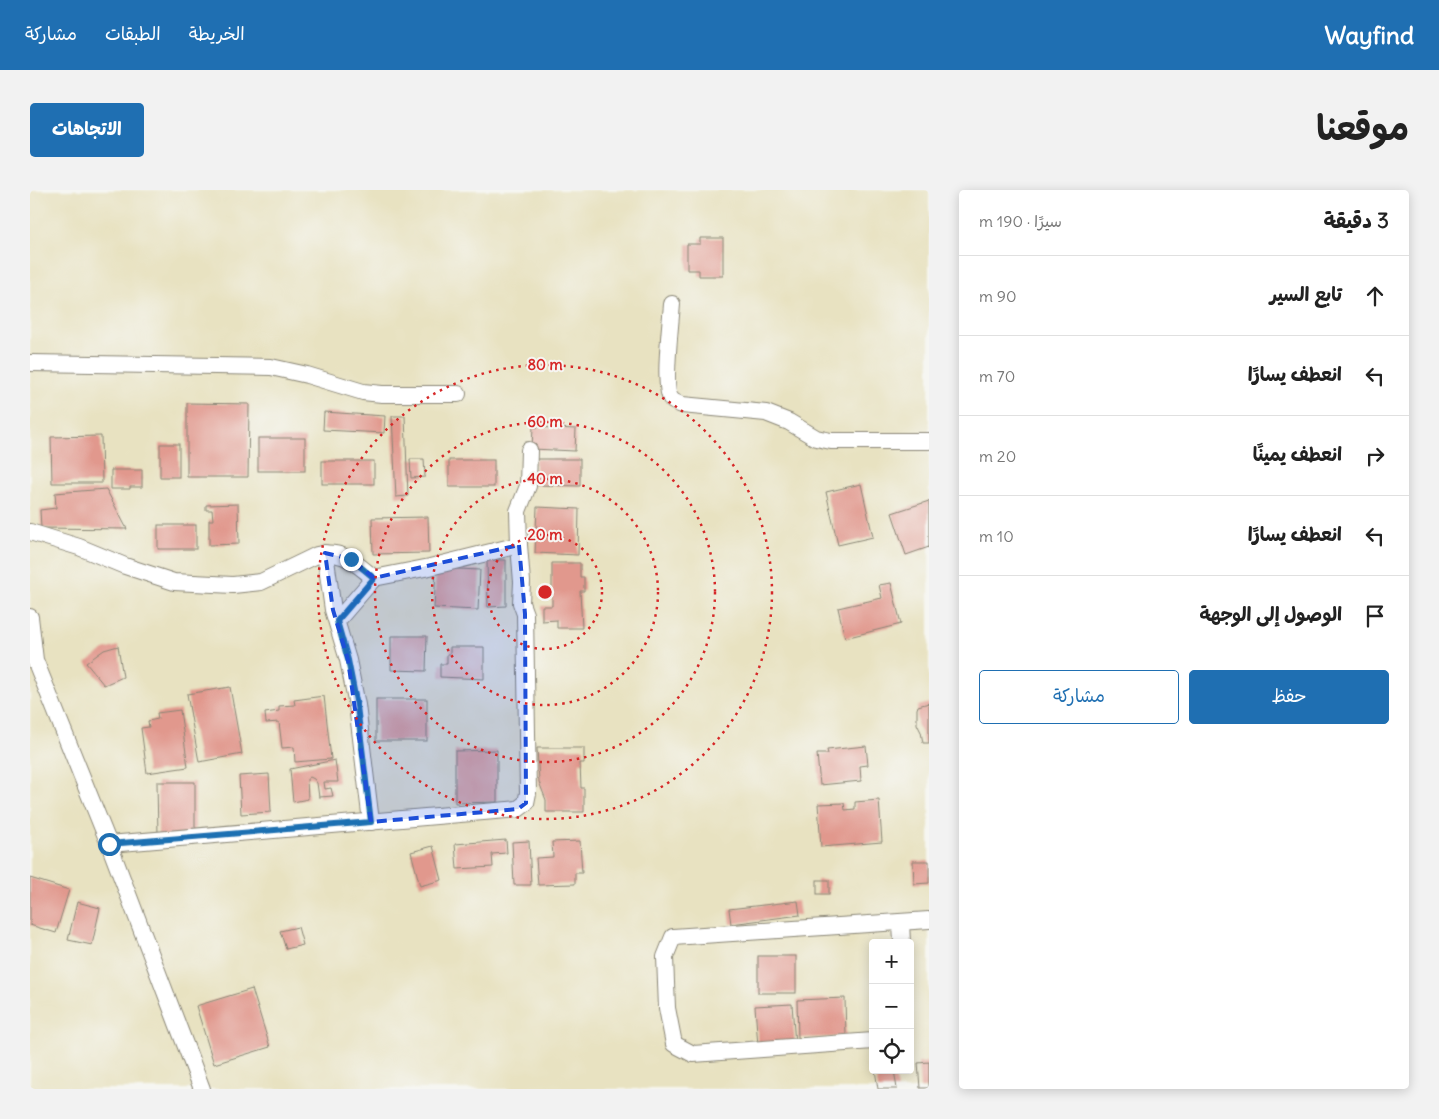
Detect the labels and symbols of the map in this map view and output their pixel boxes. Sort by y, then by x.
text: 80 m [527,355,563,374]
text: 60 m [527,412,563,431]
text: 40 m [527,469,563,488]
text: 20 m [528,525,562,544]
route end [340,548,363,571]
centre of rings [536,583,554,601]
route start [98,833,121,856]

